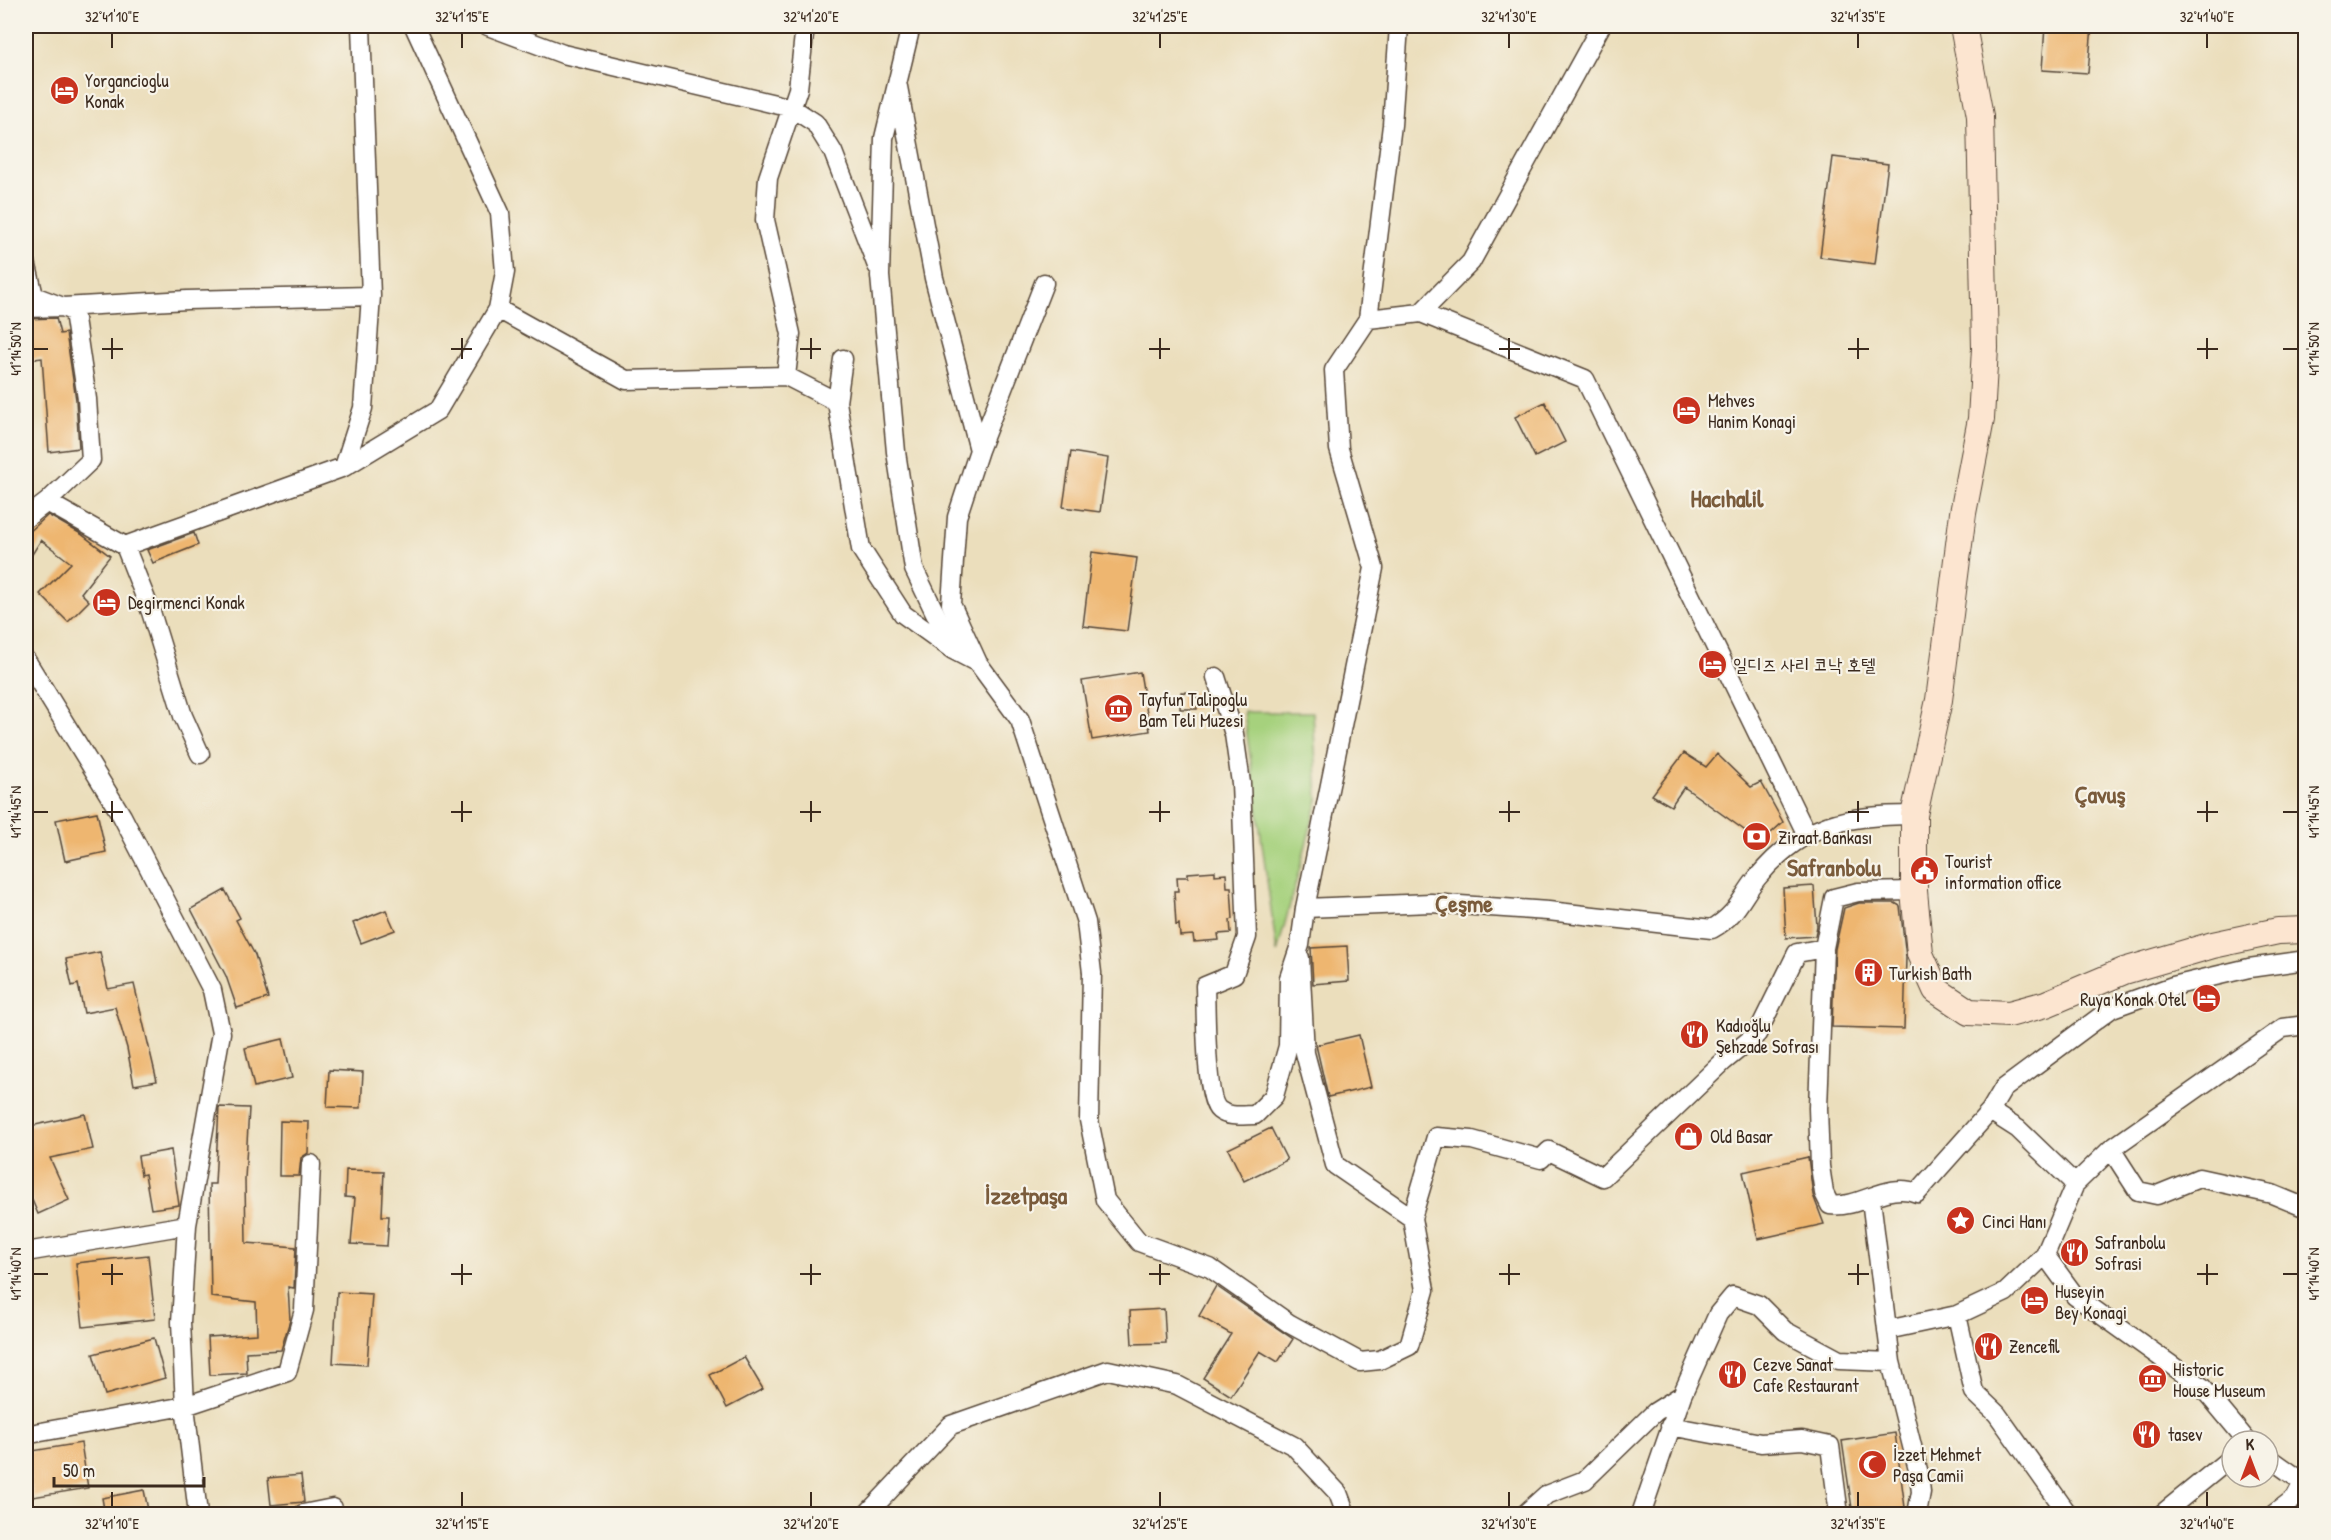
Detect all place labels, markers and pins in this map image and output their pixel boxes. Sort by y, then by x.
place label: Yorgancioglu Konak [85,68,169,114]
hotel icon: Yorgancioglu Konak [48,74,80,106]
place label: Mehves Hanim Konagi [1708,388,1796,434]
hotel icon: Mehves Hanim Konagi [1671,394,1703,426]
hotel icon: Degirmenci Konak [91,586,123,618]
place label: Degirmenci Konak [128,590,245,615]
hotel icon: 일디즈 사리 코낙 호텔 [1696,648,1728,680]
place label: 일디즈 사리 코낙 호텔 [1733,652,1876,677]
place label: Tayfun Talipoglu Bam Teli Muzesi [1139,687,1247,733]
museum icon: Tayfun Talipoglu Bam Teli Muzesi [1102,693,1134,725]
bank icon: Ziraat Bankası [1741,821,1773,853]
place label: Ziraat Bankası [1778,825,1872,850]
place label: Tourist information office [1945,849,2062,895]
public building icon: Tourist information office [1908,855,1940,887]
building icon: Turkish Bath [1852,957,1884,989]
place label: Turkish Bath [1889,961,1972,986]
hotel icon: Ruya Konak Otel [2191,983,2223,1015]
place label: Ruya Konak Otel [2080,987,2186,1012]
place label: Kadıoğlu Şehzade Sofrası [1716,1013,1819,1059]
restaurant icon: Kadıoğlu Şehzade Sofrası [1679,1019,1711,1051]
shop icon: Old Basar [1673,1120,1705,1152]
place label: Old Basar [1710,1124,1773,1149]
place icon: Cinci Hanı [1945,1205,1977,1237]
place label: Cinci Hanı [1982,1209,2047,1234]
place label: Safranbolu Sofrasi [2095,1230,2166,1276]
restaurant icon: Safranbolu Sofrasi [2058,1236,2090,1268]
place label: Huseyin Bey Konagi [2055,1279,2127,1325]
hotel icon: Huseyin Bey Konagi [2018,1285,2050,1317]
restaurant icon: Zencefil [1972,1330,2004,1362]
place label: Zencefil [2009,1334,2060,1359]
place label: Cezve Sanat Cafe Restaurant [1753,1352,1860,1398]
place label: Historic House Museum [2173,1357,2266,1403]
restaurant icon: Cezve Sanat Cafe Restaurant [1716,1358,1748,1390]
museum icon: Historic House Museum [2136,1363,2168,1395]
restaurant icon: tasev [2131,1418,2163,1450]
place label: tasev [2168,1422,2203,1447]
place label: İzzet Mehmet Paşa Camii [1893,1442,1982,1488]
mosque icon: İzzet Mehmet Paşa Camii [1856,1448,1888,1480]

